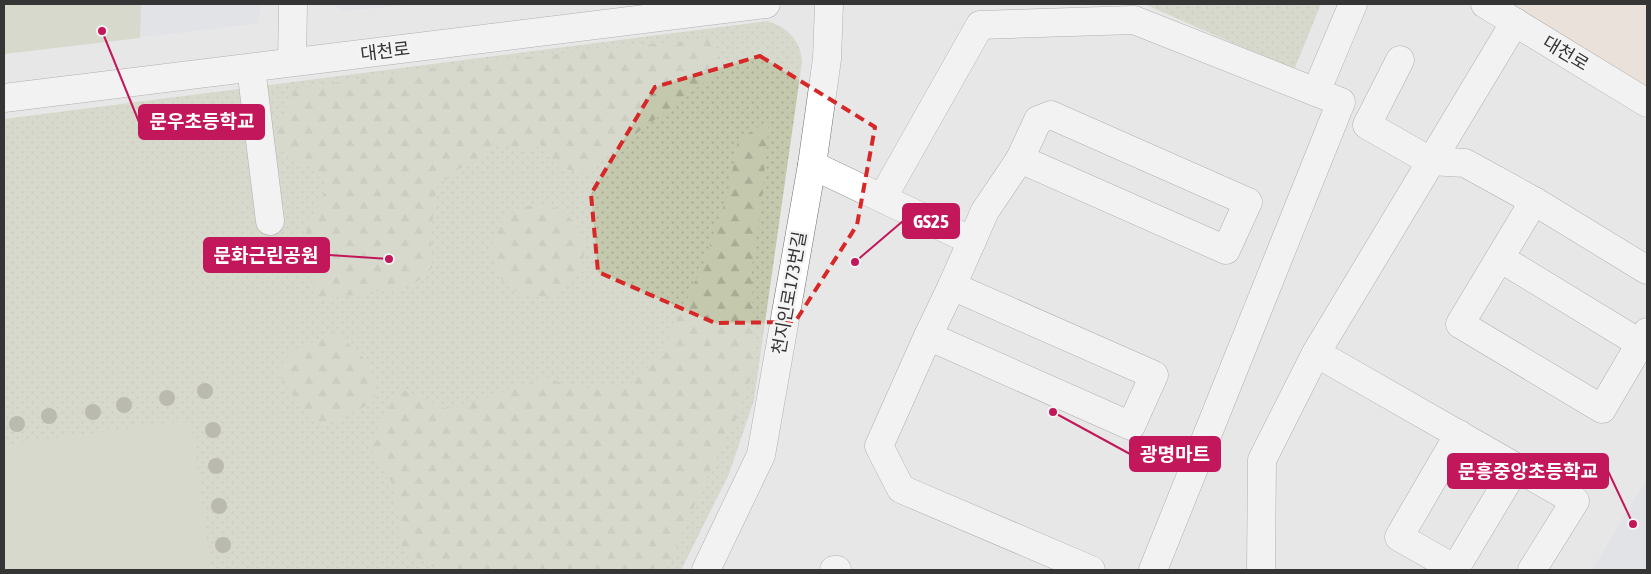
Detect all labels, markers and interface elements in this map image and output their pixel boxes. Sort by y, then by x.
street label: 대천로 [1539,31,1593,75]
street label: 대천로 [359,38,411,64]
callout: 문우초등학교 [139,105,264,139]
text: 문우초등학교 [150,110,254,132]
callout: GS25 [903,204,959,238]
text: GS25 [913,210,949,232]
street label: 천지인로173번길 [768,230,810,356]
callout: 문화근린공원 [204,238,329,272]
text: 문화근린공원 [214,244,318,266]
callout: 광명마트 [1130,437,1220,471]
text: 광명마트 [1140,443,1210,465]
callout: 문흥중앙초등학교 [1448,454,1608,488]
text: 문흥중앙초등학교 [1458,460,1598,482]

